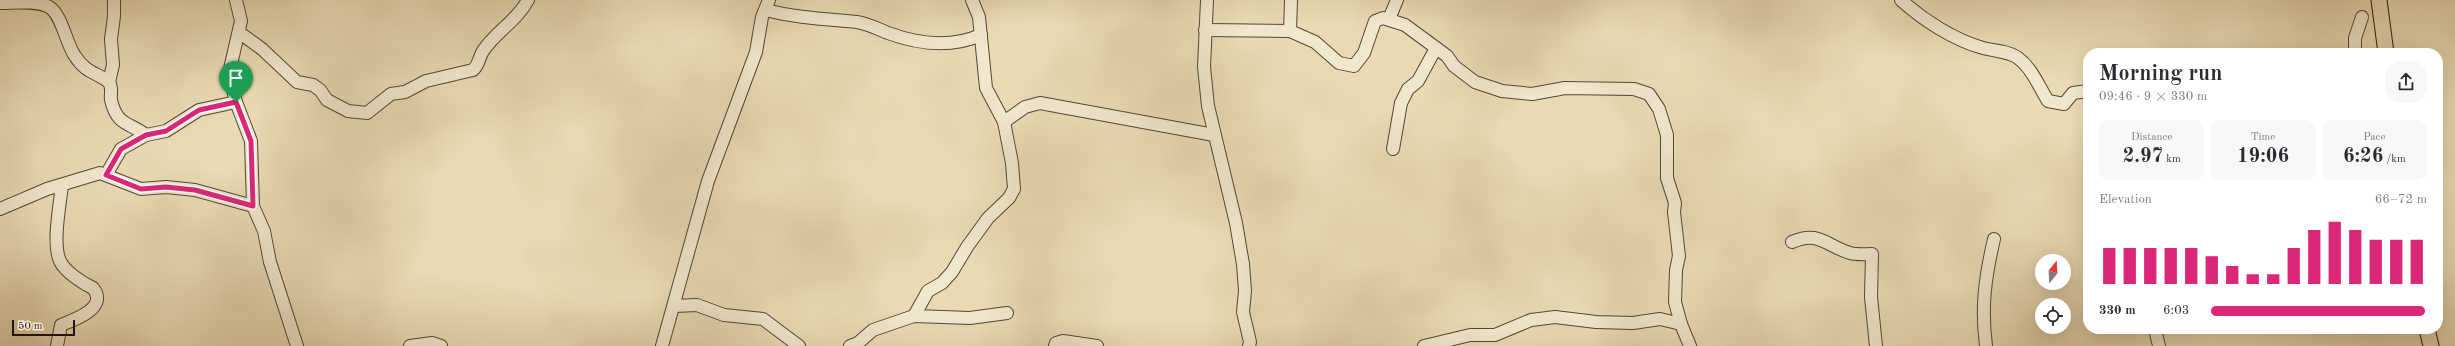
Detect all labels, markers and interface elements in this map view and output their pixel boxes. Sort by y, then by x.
pin [219,61,253,102]
button: share [2385,61,2427,103]
text: Morning run [2099,63,2222,85]
icon: arrive [225,67,247,89]
text: 09:46 · 9 × 330 m [2099,90,2207,103]
text: Distance [2131,132,2172,143]
text: Time [2251,132,2275,143]
text: Pace [2363,132,2385,143]
text: 2.97 [2123,147,2163,167]
text: 19:06 [2237,147,2289,167]
text: 6:26 [2343,147,2383,167]
text: km [2163,154,2181,165]
text: /km [2383,154,2406,165]
text: Elevation [2099,193,2152,206]
text: 66–72 m [2375,193,2427,206]
north arrow [2035,254,2071,290]
map controls [2035,254,2071,334]
button: locate [2035,298,2071,334]
text: 330 m [2099,304,2136,317]
text: 6:03 [2163,304,2189,317]
scale bar [12,318,75,337]
text: 50 m [18,321,43,332]

